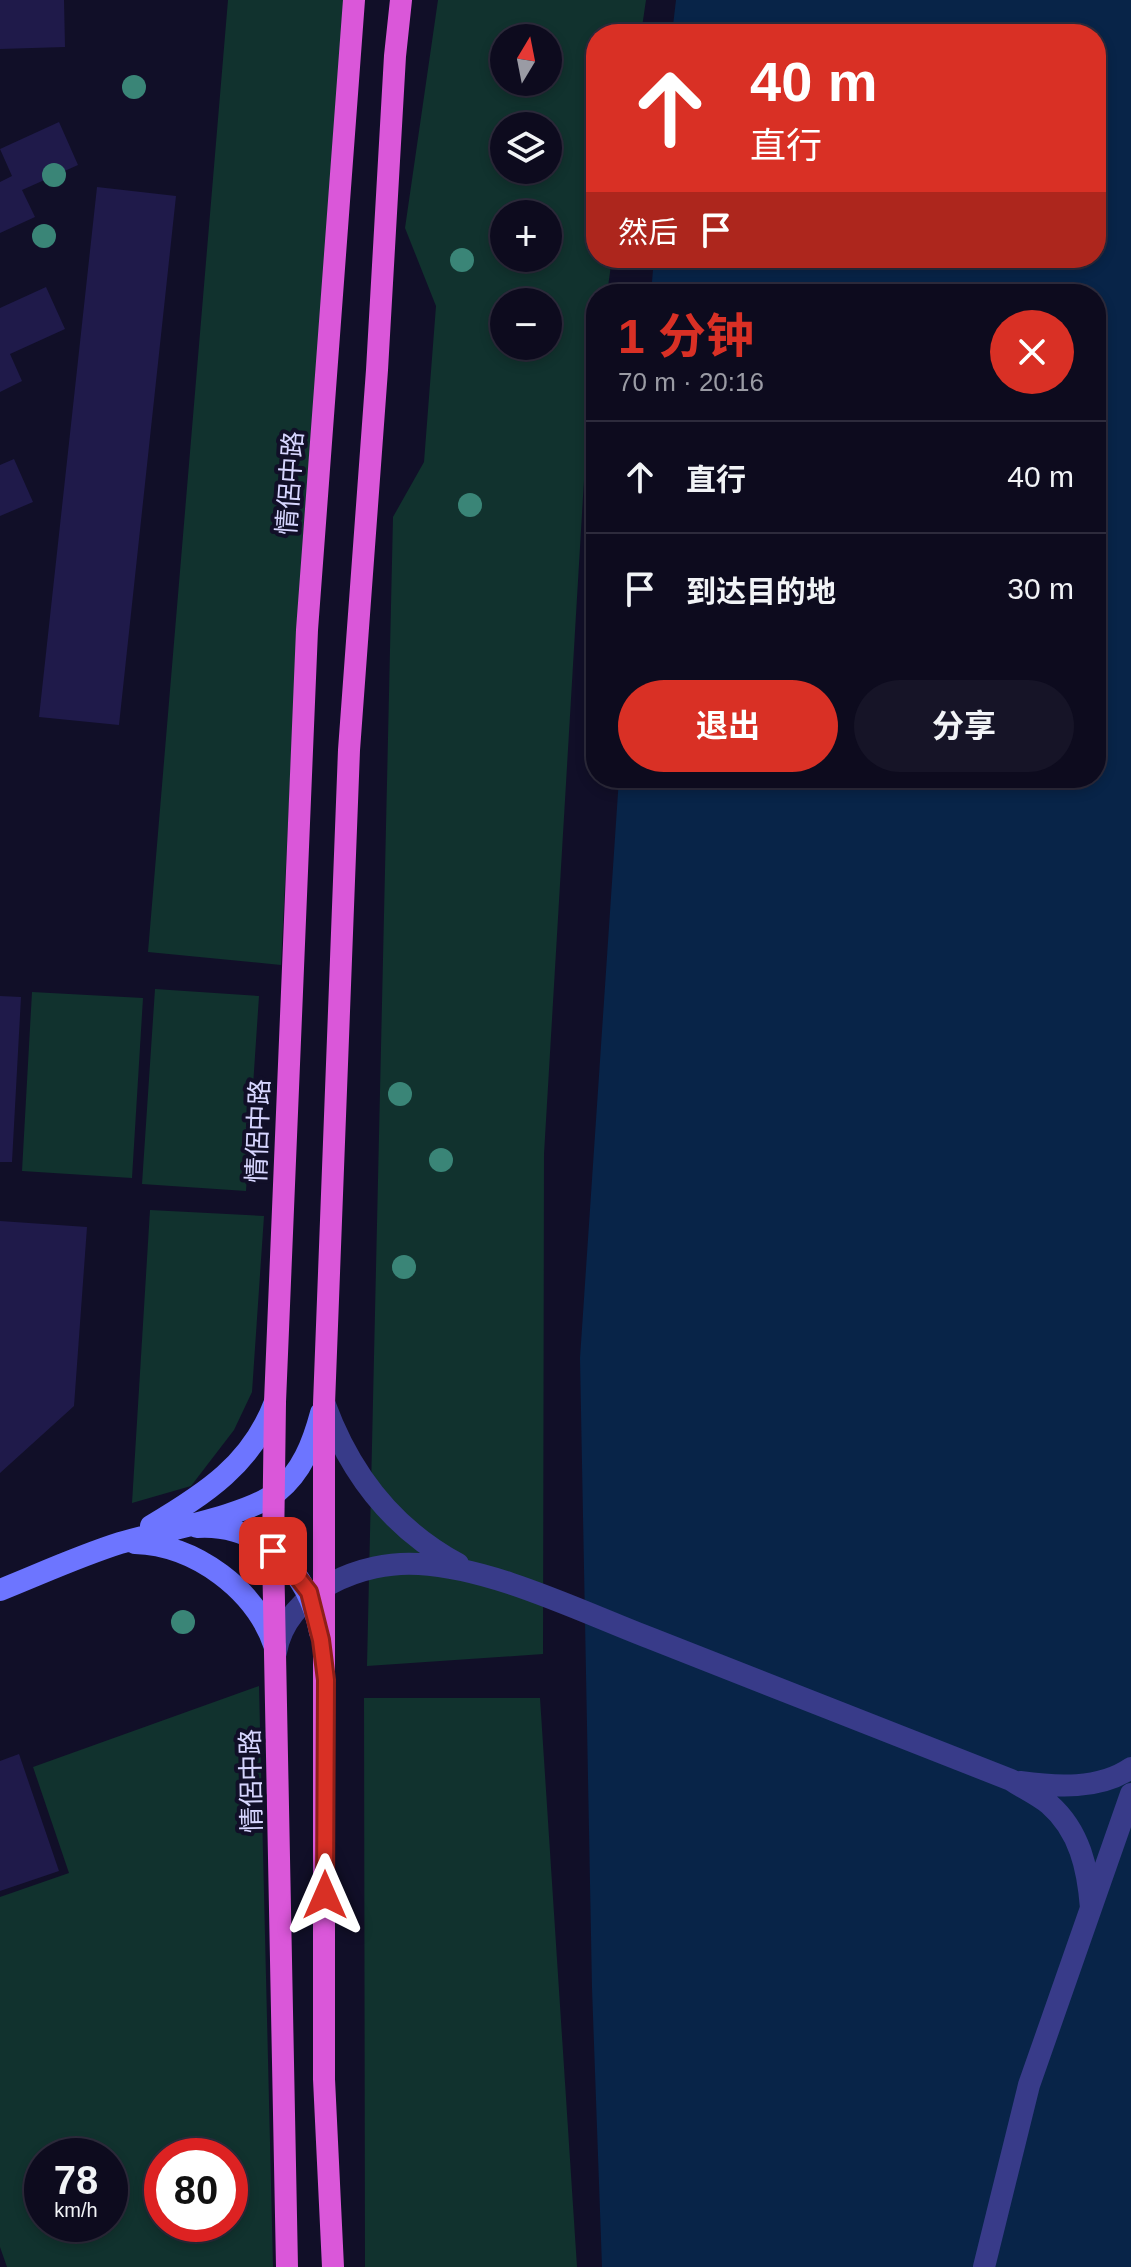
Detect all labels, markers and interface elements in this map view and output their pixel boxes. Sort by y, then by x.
north arrow [490,24,562,96]
map controls [490,24,562,360]
text: 40 m [750,50,878,113]
icon: ahead [618,56,722,160]
button: layers [490,112,562,184]
text: 直行 [750,125,822,166]
button: + [490,200,562,272]
icon: arrive [694,208,738,252]
text: 然后 [618,216,678,249]
button: − [490,288,562,360]
text: 1 分钟 [618,310,754,363]
button: close [990,310,1074,394]
text: 70 m · 20:16 [618,367,764,397]
street label: 情侶中路 [271,430,309,536]
icon: ahead [618,455,662,499]
text: 40 m [1007,460,1074,493]
text: 直行 [686,463,746,496]
icon: arrive [618,567,662,611]
text: 30 m [1007,572,1074,605]
text: 到达目的地 [686,575,836,608]
button: 退出 [618,680,838,772]
button: 分享 [854,680,1074,772]
street label: 情侶中路 [241,1079,275,1183]
pin [239,1517,307,1585]
icon: arrive [251,1529,295,1573]
street label: 情侶中路 [235,1729,267,1833]
position arrow [283,1853,367,1937]
speed limit sign: 80 [144,2138,248,2242]
text: 78 [54,2158,98,2202]
text: km/h [54,2199,98,2221]

